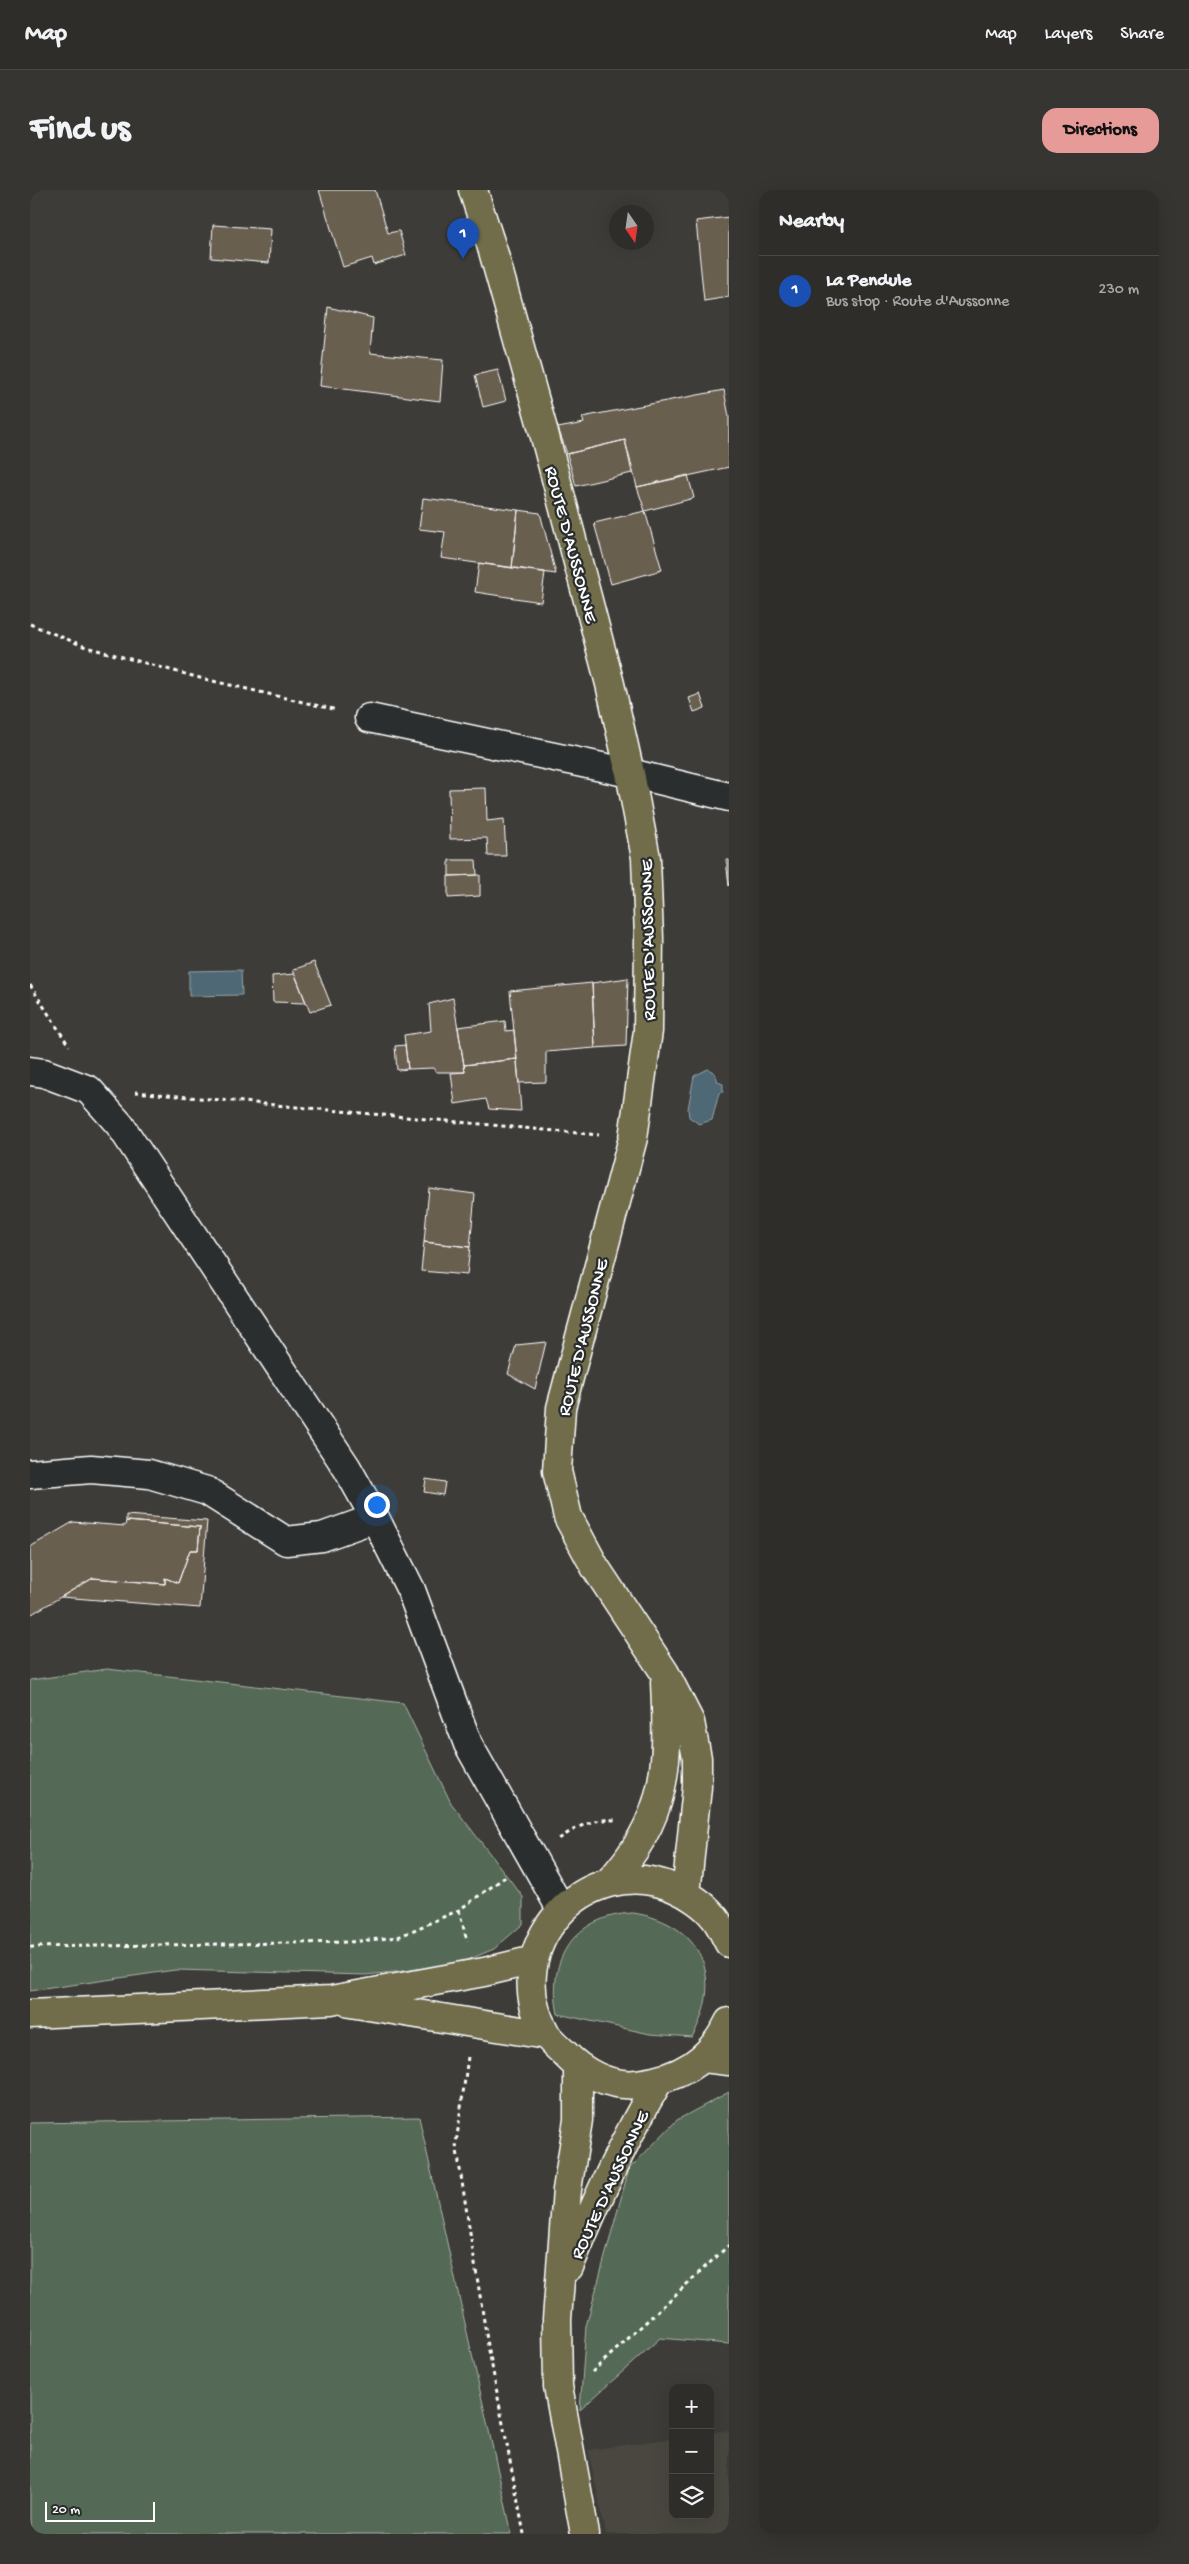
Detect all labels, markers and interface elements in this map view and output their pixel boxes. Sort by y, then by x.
text: Map [25,20,67,49]
text: Map [985,24,1017,45]
text: Layers [1045,24,1092,45]
text: Share [1120,24,1164,45]
button: Directions [1042,108,1159,153]
text: Find us [30,110,130,151]
north arrow [609,205,654,250]
text: Nearby [779,210,844,235]
pin: 1 [447,218,479,259]
text: La Pendule [826,270,911,293]
text: 1 [792,281,798,300]
text: 230 m [1099,281,1139,300]
text: Bus stop · Route d'Aussonne [826,293,1009,312]
street label: ROUTE D'AUSSONNE [538,464,602,627]
street label: ROUTE D'AUSSONNE [637,858,662,1021]
street label: ROUTE D'AUSSONNE [554,1256,615,1419]
your location [364,1492,390,1518]
street label: ROUTE D'AUSSONNE [567,2107,656,2263]
map controls [669,2384,714,2519]
button: + [669,2384,714,2429]
button: − [669,2429,714,2474]
button: layers [669,2474,714,2519]
scale bar [45,2499,155,2522]
text: 20 m [52,2502,80,2519]

